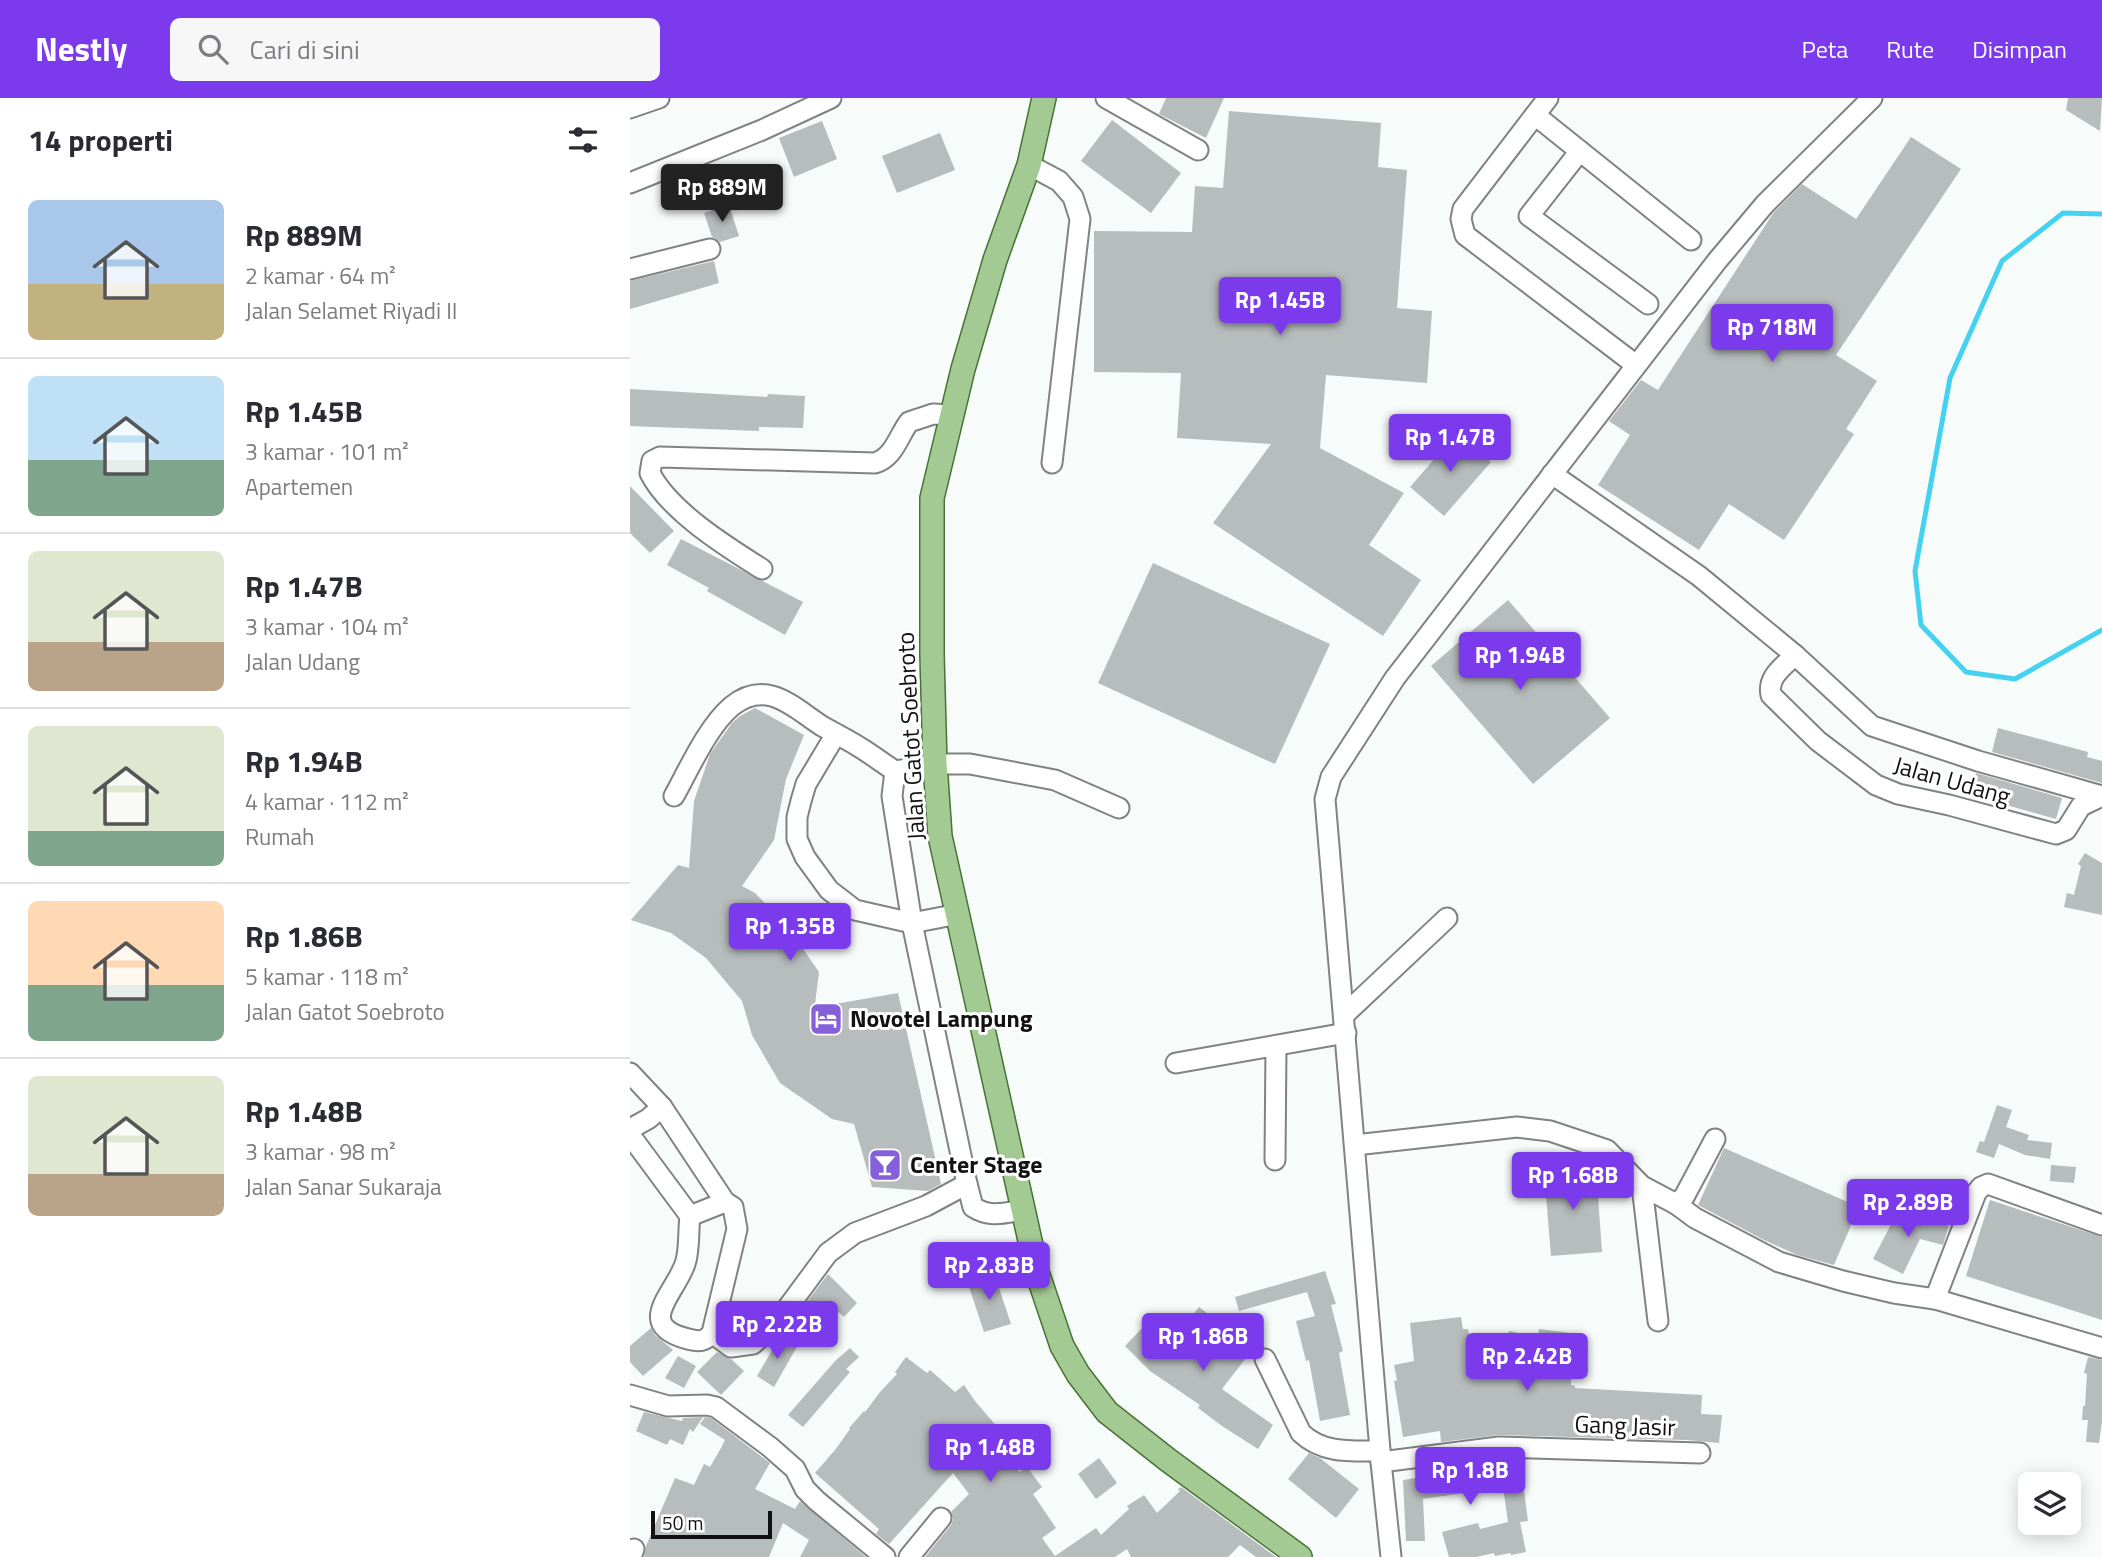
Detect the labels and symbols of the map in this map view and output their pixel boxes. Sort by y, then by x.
pin: Rp 889M [657,164,787,224]
pin: Rp 1.45B [1208,278,1352,337]
pin: Rp 718M [1707,304,1837,364]
pin: Rp 1.47B [1378,414,1522,474]
street label: Jalan Gatot Soebroto [887,631,933,841]
pin: Rp 1.94B [1448,632,1592,692]
street label: Jalan Udang [1890,746,2015,814]
pin: Rp 1.35B [718,904,862,963]
hotel icon: Novotel Lampung [807,1000,845,1038]
place label: Novotel Lampung [850,1000,1033,1036]
bar icon: Center Stage [866,1146,904,1184]
place label: Center Stage [910,1146,1043,1182]
pin: Rp 1.68B [1501,1152,1645,1212]
pin: Rp 2.89B [1836,1180,1980,1239]
pin: Rp 2.83B [917,1242,1061,1302]
pin: Rp 2.22B [705,1302,849,1361]
pin: Rp 1.86B [1131,1314,1275,1373]
pin: Rp 2.42B [1455,1334,1599,1393]
street label: Gang Jasir [1574,1405,1676,1445]
pin: Rp 1.48B [918,1424,1062,1484]
pin: Rp 1.8B [1405,1448,1535,1507]
scale bar [651,1508,772,1540]

